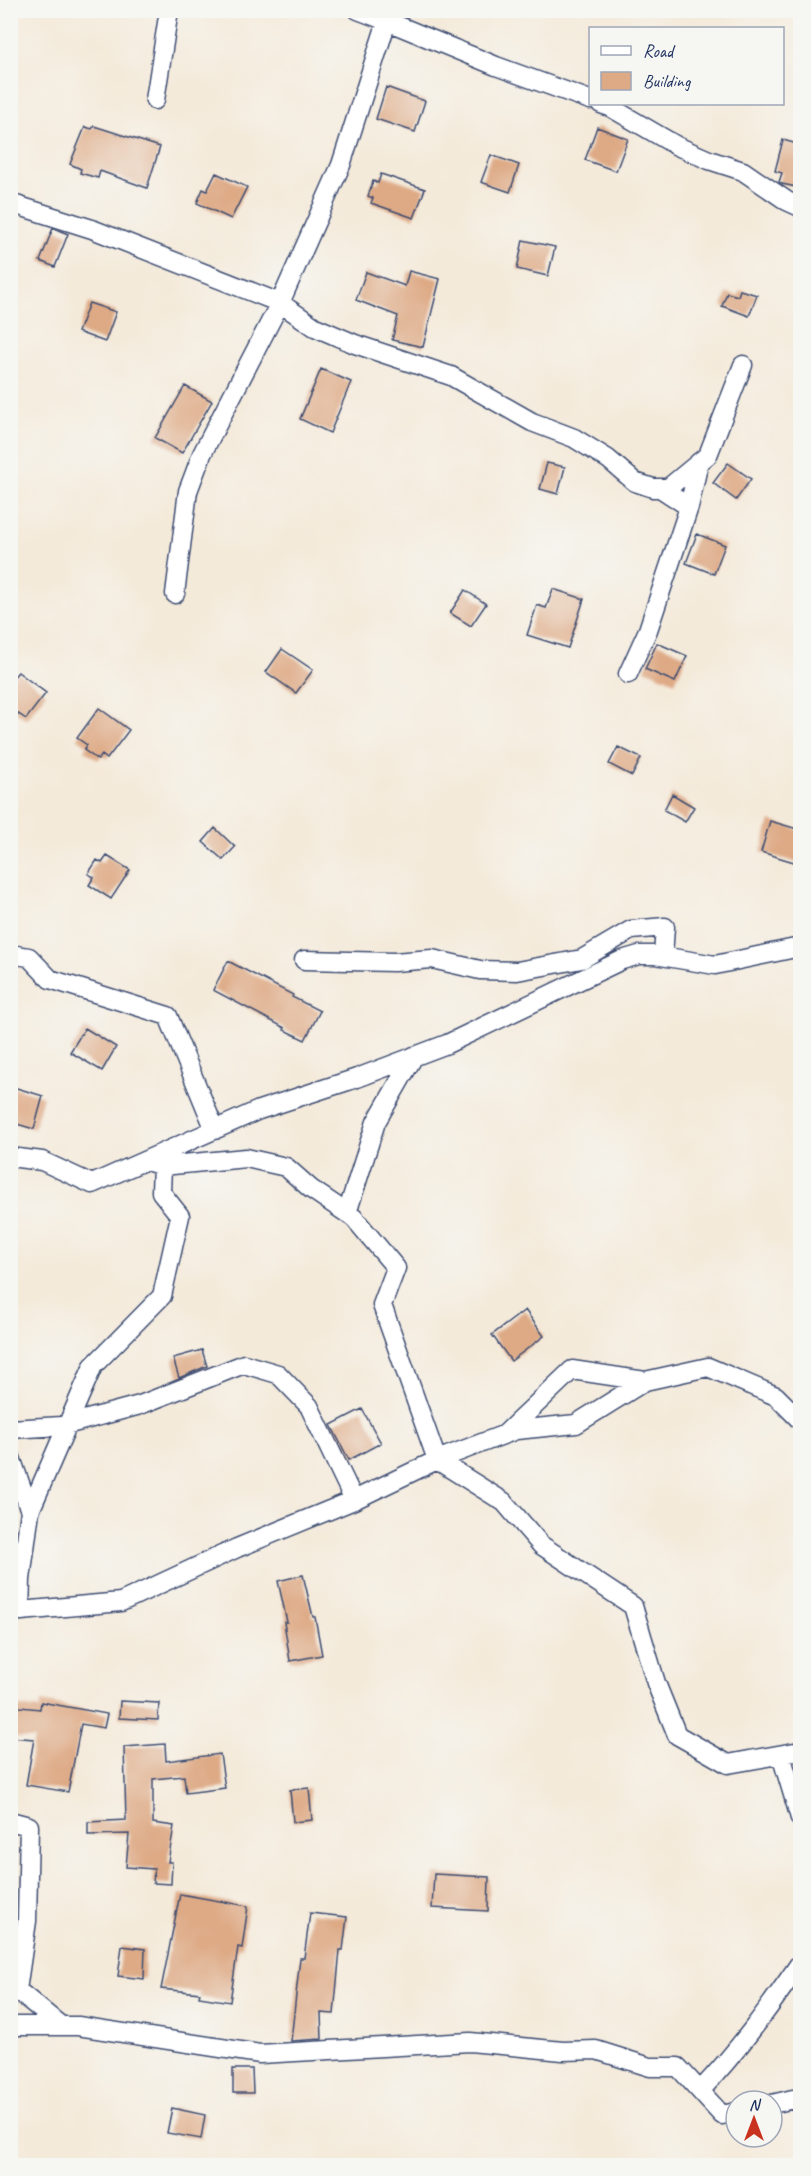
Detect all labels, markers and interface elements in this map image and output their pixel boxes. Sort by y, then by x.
legend [589,27,784,105]
text: Road [643,40,676,62]
text: Building [643,70,692,92]
north arrow [724,2089,784,2149]
text: N [749,2095,762,2115]

